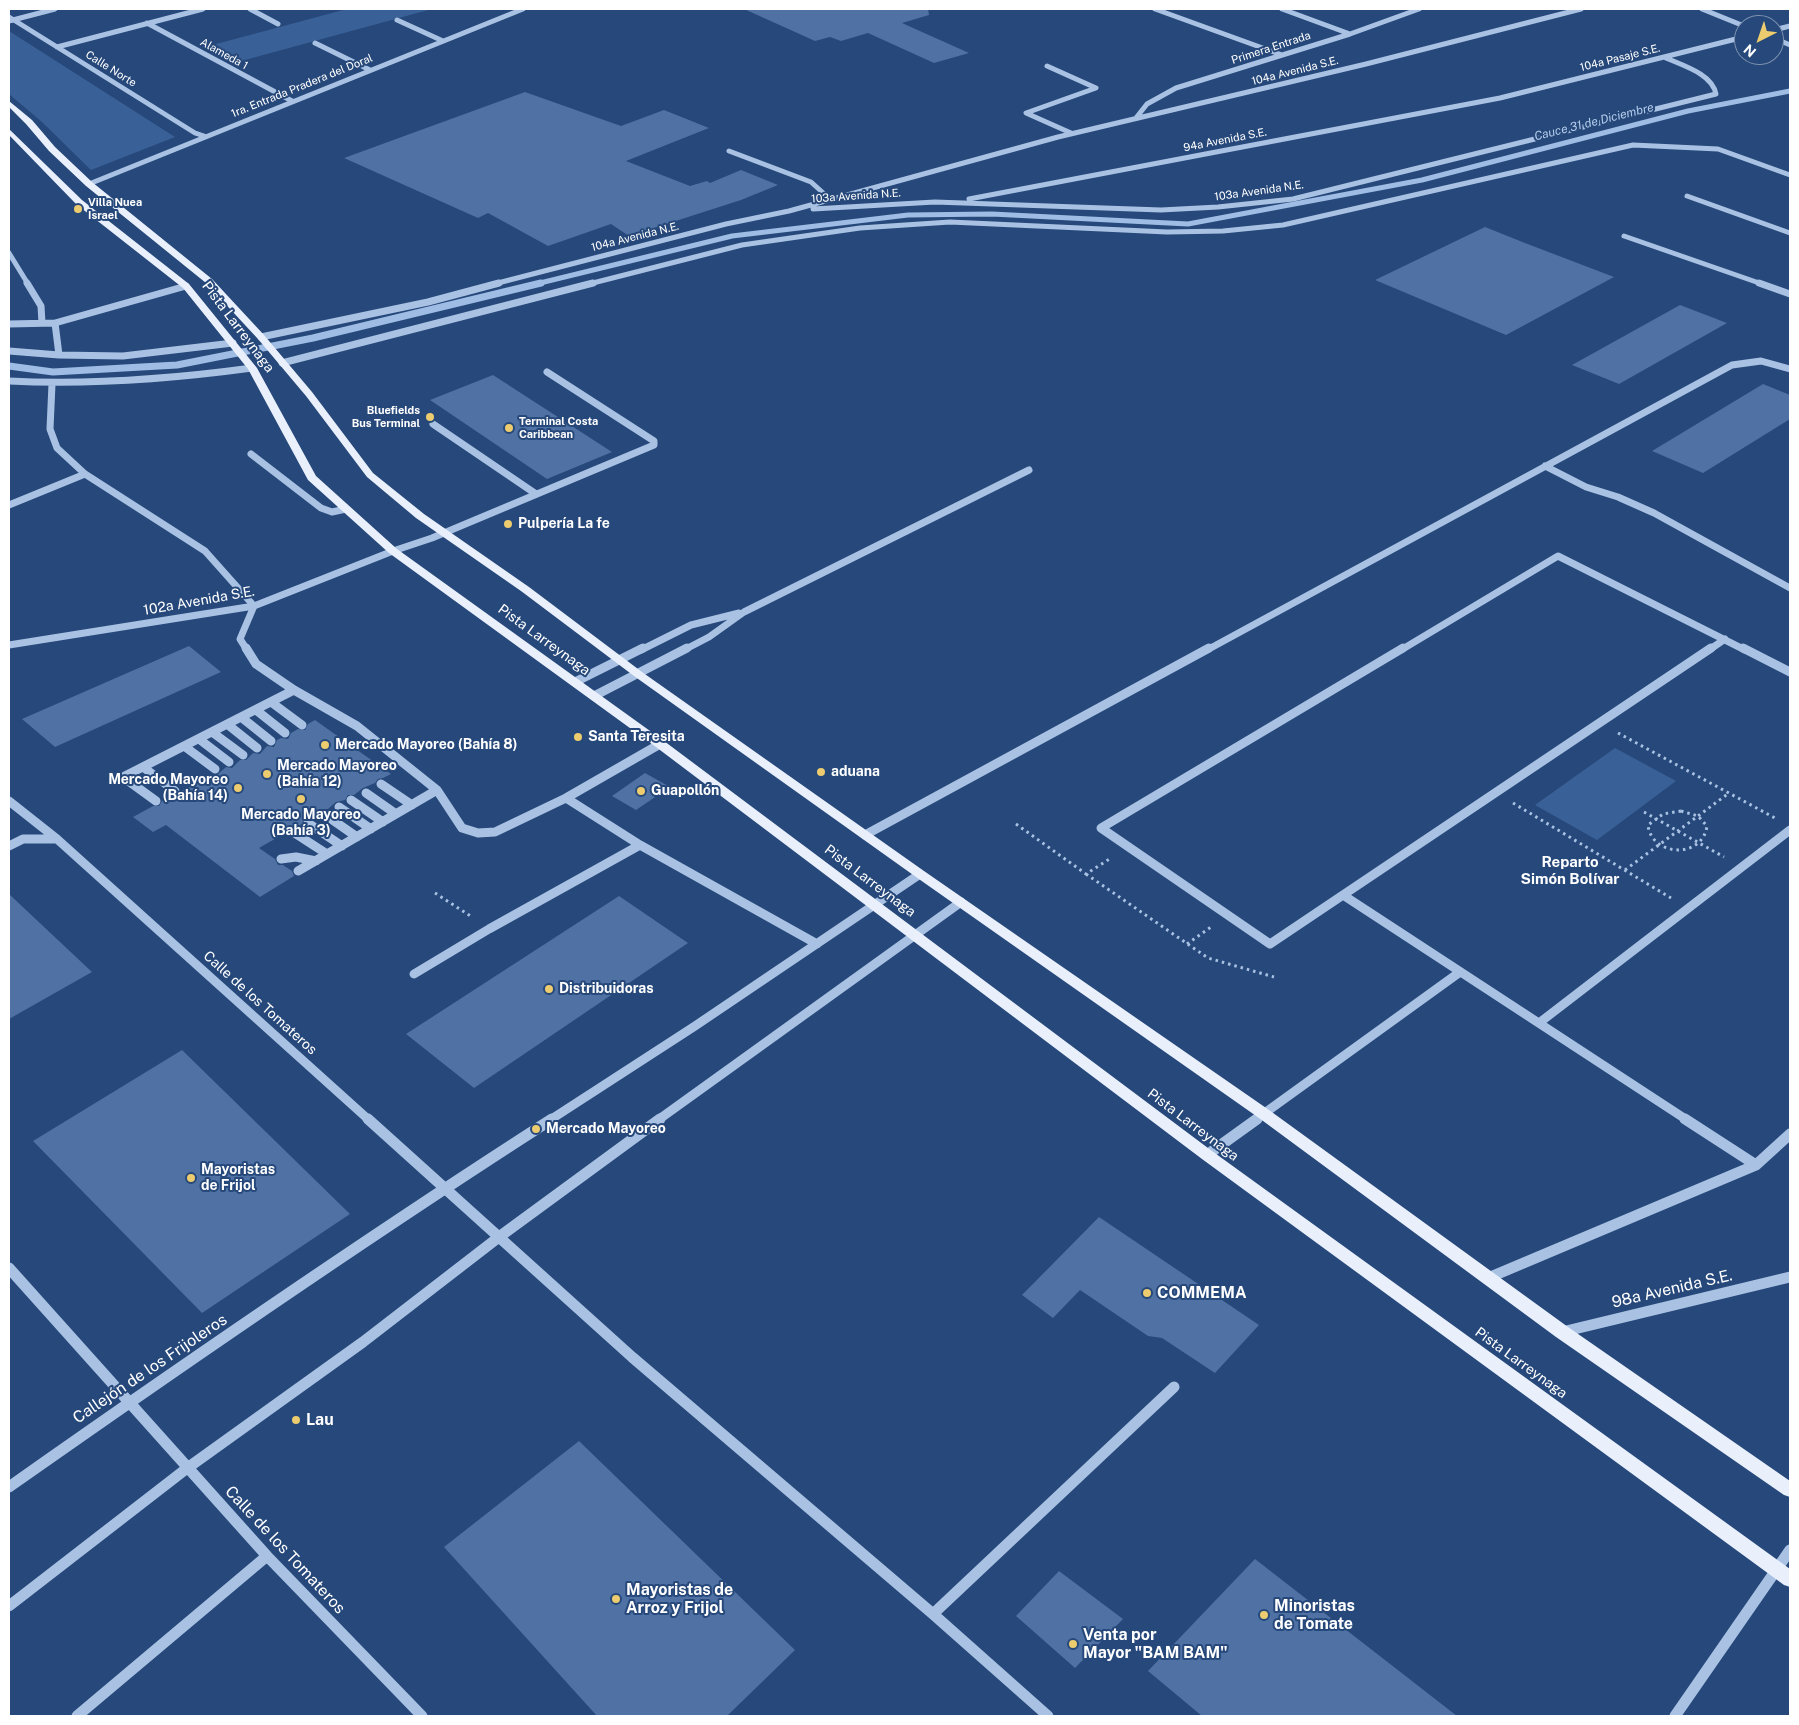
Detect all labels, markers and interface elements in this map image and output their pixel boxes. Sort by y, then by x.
north arrow [1734,15,1784,65]
street label: Primera Entrada [1230,29,1312,67]
street label: Alameda 1 [198,35,250,73]
text: N [1740,41,1759,60]
street label: 104a Pasaje S.E. [1579,42,1661,74]
street label: Calle Norte [83,48,139,90]
street label: 1ra. Entrada Pradera del Doral [229,52,375,120]
street label: 104a Avenida S.E. [1250,54,1340,88]
water label: Cauce 31 de Diciembre [1533,100,1655,144]
street label: 94a Avenida S.E. [1182,125,1268,155]
street label: 103a Avenida N.E. [1214,178,1304,204]
street label: 103a Avenida N.E. [811,186,901,206]
place label: Villa Nuea Israel [88,196,142,222]
marker: Villa Nuea Israel [72,203,84,215]
street label: 104a Avenida N.E. [590,220,680,254]
street label: Pista Larreynaga [198,278,278,376]
place label: Bluefields Bus Terminal [352,404,420,430]
marker: Bluefields Bus Terminal [424,411,436,423]
place label: Terminal Costa Caribbean [519,415,598,441]
marker: Terminal Costa Caribbean [503,422,515,434]
place label: Pulpería La fe [518,516,610,532]
marker: Pulpería La fe [502,518,514,530]
street label: 102a Avenida S.E. [142,583,256,619]
street label: Pista Larreynaga [495,601,593,679]
place label: Santa Teresita [588,729,685,745]
marker: Santa Teresita [572,731,584,743]
place label: Mercado Mayoreo (Bahía 8) [335,737,517,753]
marker: Mercado Mayoreo (Bahía 8) [319,739,331,751]
place label: Mercado Mayoreo (Bahía 12) [277,758,397,790]
place label: aduana [831,764,880,780]
marker: aduana [815,766,827,778]
marker: Mercado Mayoreo (Bahía 12) [261,768,273,780]
place label: Mercado Mayoreo (Bahía 14) [108,772,228,804]
marker: Mercado Mayoreo (Bahía 14) [232,782,244,794]
place label: Guapollón [651,783,719,799]
marker: Guapollón [635,785,647,797]
marker: Mercado Mayoreo (Bahía 3) [295,793,307,805]
place label: Mercado Mayoreo (Bahía 3) [241,807,361,840]
street label: Pista Larreynaga [821,841,919,921]
district label: Reparto Simón Bolívar [1521,853,1619,888]
street label: Calle de los Tomateros [200,948,320,1058]
place label: Distribuidoras [559,981,654,997]
marker: Distribuidoras [543,983,555,995]
street label: Pista Larreynaga [1144,1085,1242,1165]
place label: Mercado Mayoreo [546,1121,666,1137]
marker: Mercado Mayoreo [530,1123,542,1135]
place label: Mayoristas de Frijol [201,1162,275,1194]
marker: Mayoristas de Frijol [185,1172,197,1184]
street label: 98a Avenida S.E. [1610,1266,1734,1312]
place label: COMMEMA [1157,1283,1247,1303]
marker: COMMEMA [1141,1287,1153,1299]
street label: Callejón de los Frijoleros [69,1310,231,1428]
street label: Pista Larreynaga [1472,1324,1570,1402]
place label: Lau [306,1410,334,1430]
marker: Lau [290,1414,302,1426]
street label: Calle de los Tomateros [221,1482,349,1618]
place label: Mayoristas de Arroz y Frijol [626,1580,733,1618]
marker: Mayoristas de Arroz y Frijol [610,1593,622,1605]
place label: Minoristas de Tomate [1274,1596,1355,1634]
marker: Minoristas de Tomate [1258,1609,1270,1621]
place label: Venta por Mayor "BAM BAM" [1083,1625,1228,1663]
marker: Venta por Mayor "BAM BAM" [1067,1638,1079,1650]

